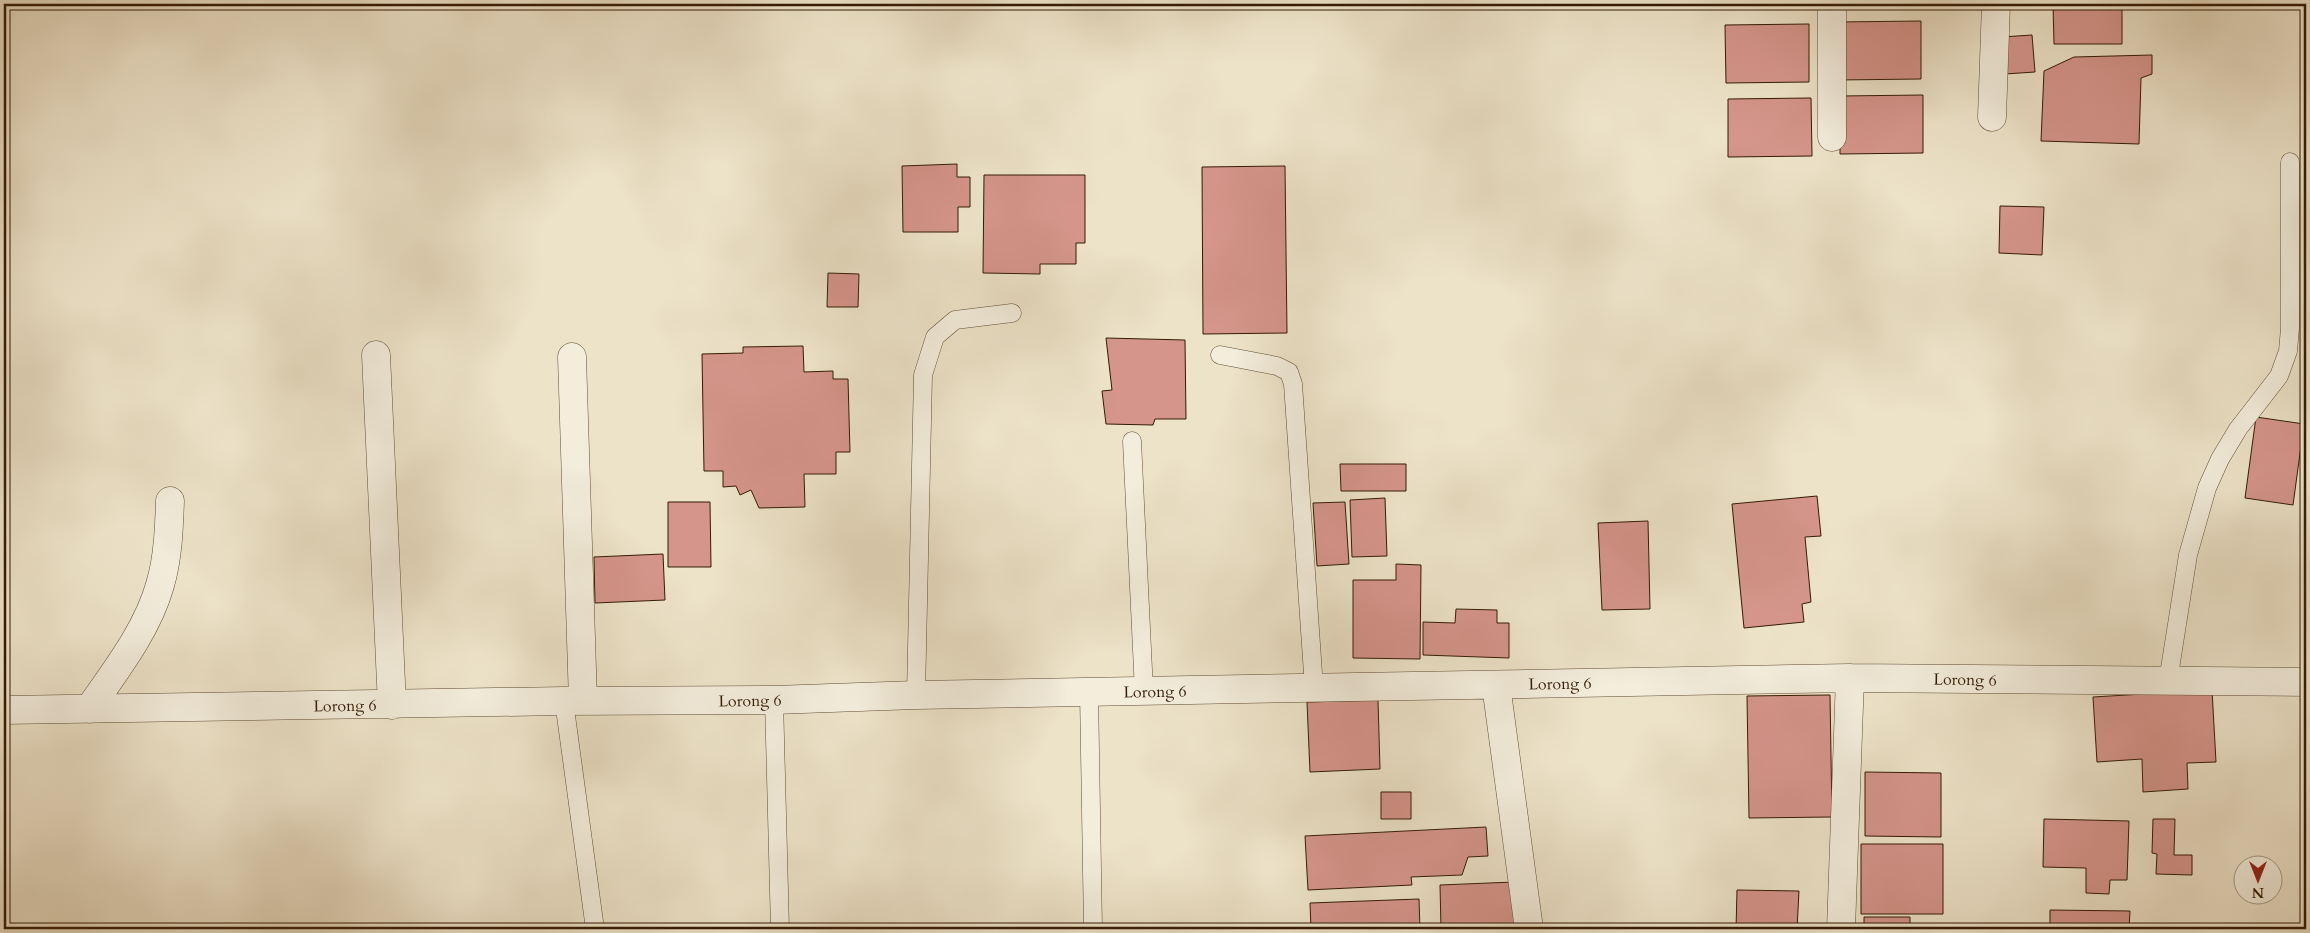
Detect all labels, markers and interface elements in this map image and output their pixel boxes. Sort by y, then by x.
street label: Lorong 6 [1933,668,1997,692]
street label: Lorong 6 [1528,672,1592,696]
street label: Lorong 6 [1123,680,1187,704]
street label: Lorong 6 [718,689,782,713]
street label: Lorong 6 [313,694,377,718]
north arrow [2232,856,2282,906]
text: N [2252,883,2264,902]

